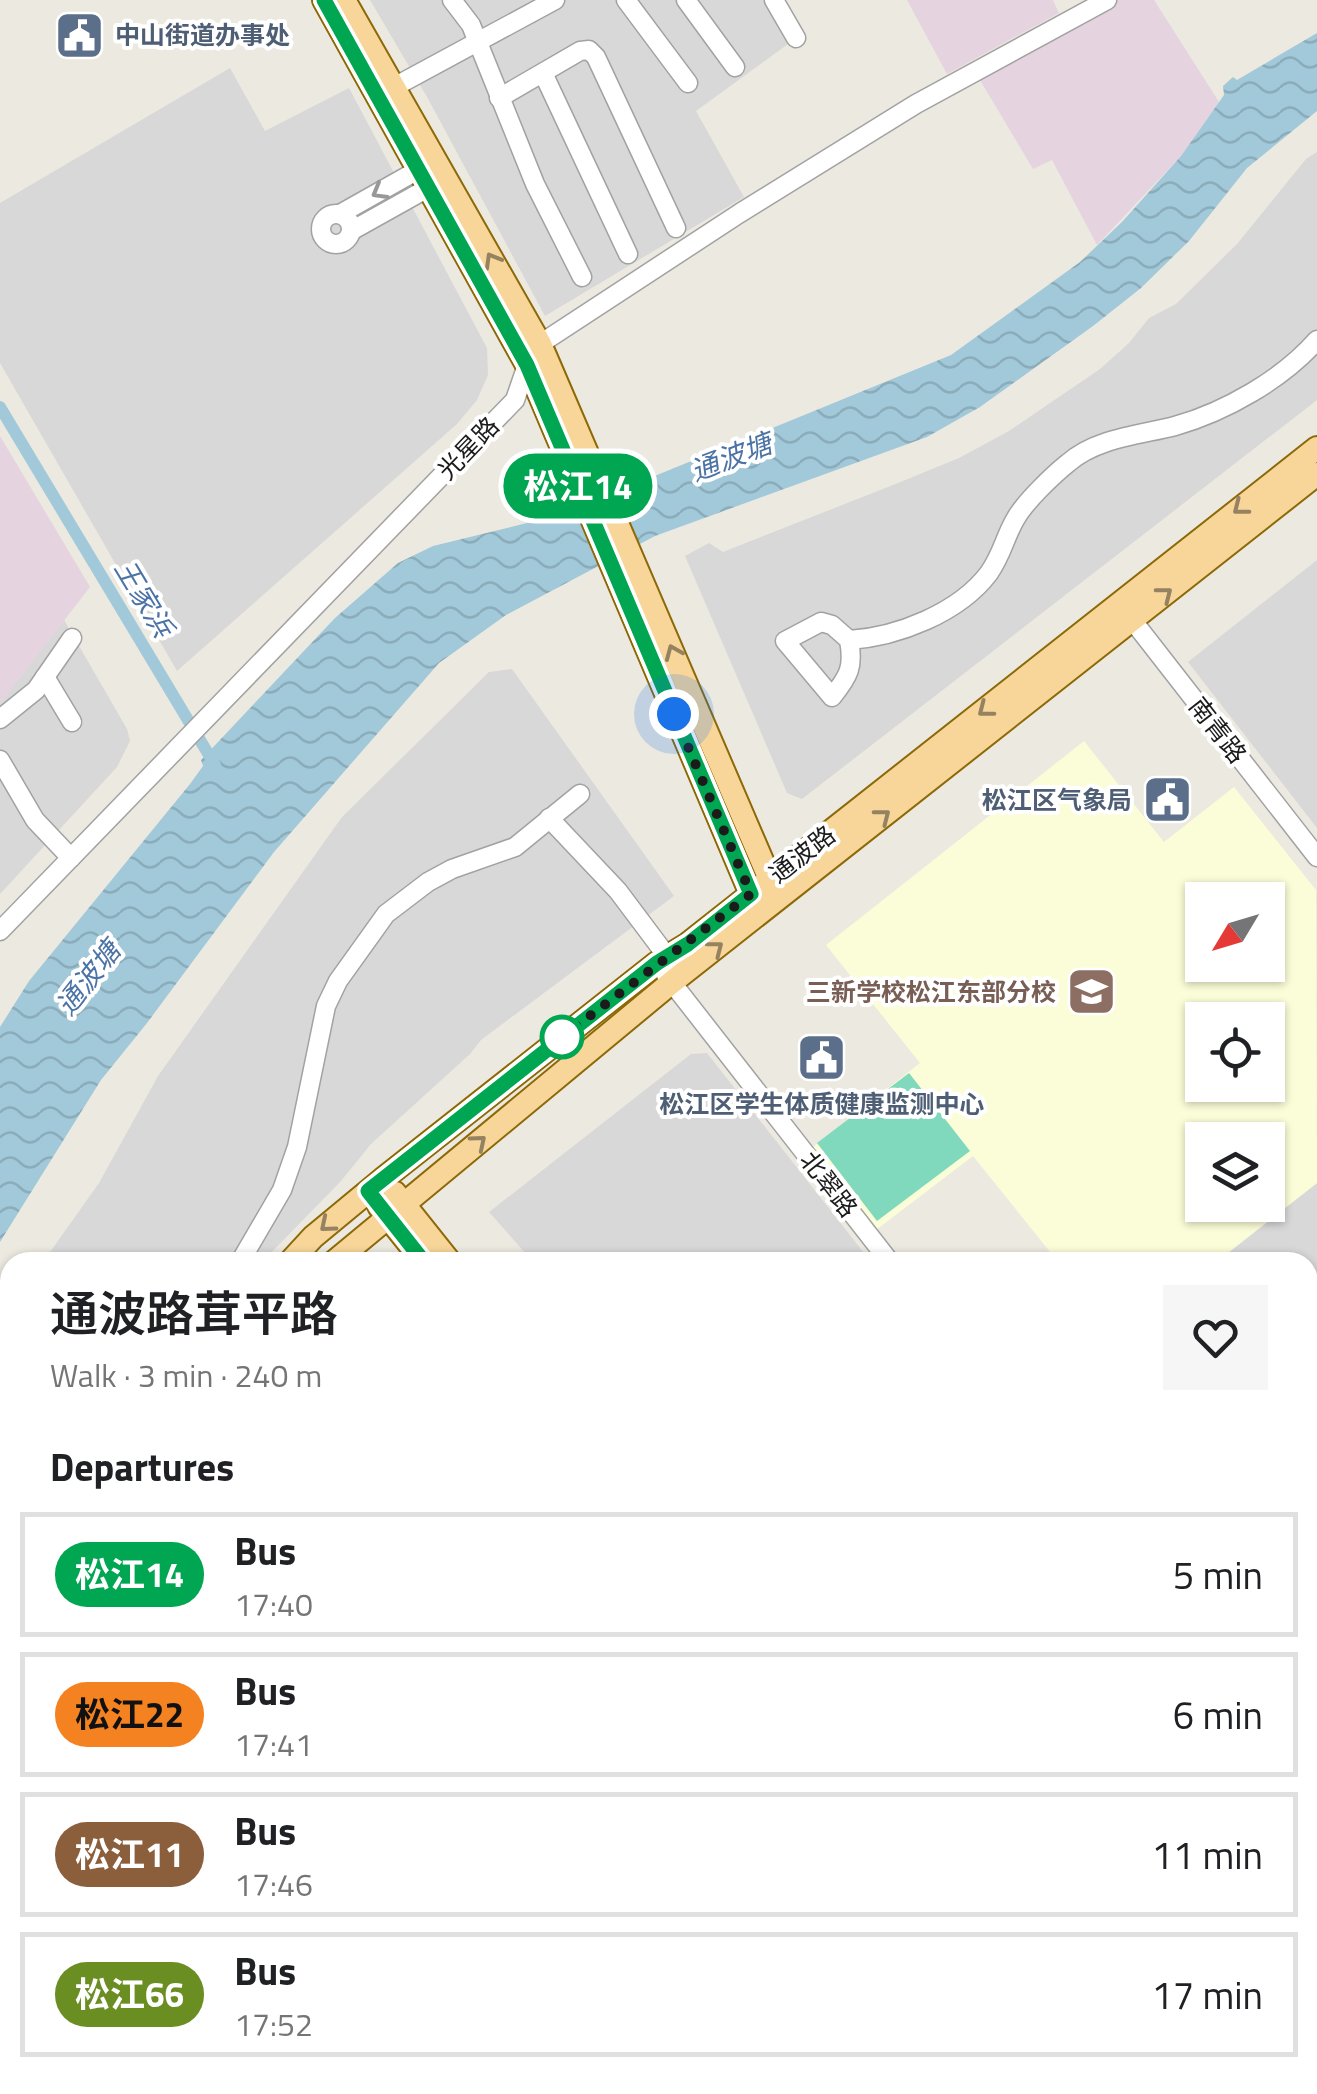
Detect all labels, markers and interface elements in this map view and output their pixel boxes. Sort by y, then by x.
public building icon: 中山街道办事处 [54,9,106,61]
place label: 中山街道办事处 [115,16,290,54]
one-way arrow [372,180,390,199]
one-way arrow [485,252,505,270]
street label: 光星路 [428,408,508,488]
water label: 通波塘 [684,420,781,492]
line badge: 松江14 [508,454,648,518]
text: 松江14 [523,459,633,513]
one-way arrow [1234,497,1252,514]
water label: 王家浜 [104,551,186,647]
one-way arrow [1154,588,1172,605]
one-way arrow [665,644,685,662]
your location [649,689,699,739]
street label: 南青路 [1180,689,1256,771]
one-way arrow [978,698,996,715]
public building icon: 松江区气象局 [1141,774,1193,826]
place label: 松江区气象局 [982,781,1132,819]
one-way arrow [871,811,889,828]
street label: 通波路 [761,816,843,892]
north arrow [1185,882,1285,982]
map controls [1185,882,1285,1222]
water label: 通波塘 [45,928,133,1024]
one-way arrow [704,942,722,960]
school or university icon: 三新学校松江东部分校 [1065,966,1117,1018]
place label: 三新学校松江东部分校 [806,973,1056,1011]
button: locate [1185,1002,1285,1102]
unlabelled marker [541,1016,583,1058]
public building icon: 松江区学生体质健康监测中心 [796,1032,848,1084]
place label: 松江区学生体质健康监测中心 [659,1085,985,1123]
button: layers [1185,1122,1285,1222]
one-way arrow [468,1136,486,1154]
street label: 北翠路 [791,1143,867,1225]
one-way arrow [320,1213,338,1231]
text: 通波路茸平路 [50,1277,338,1350]
button: heart [1163,1285,1268,1390]
text: Walk · 3 min · 240 m [50,1351,322,1399]
text: Departures [50,1438,234,1496]
text: Bus [234,1522,296,1580]
text: 5 min [1173,1546,1263,1604]
text: 松江14 [75,1547,184,1601]
text: 17:40 [234,1580,313,1628]
text: Bus [234,1662,296,1720]
text: 6 min [1173,1686,1263,1744]
text: 松江22 [75,1687,184,1741]
text: 17:41 [234,1720,313,1768]
text: Bus [234,1802,296,1860]
text: 11 min [1152,1826,1263,1884]
text: 松江11 [75,1827,184,1881]
text: 17:46 [234,1860,313,1908]
text: Bus [234,1942,296,2000]
text: 17 min [1152,1966,1263,2024]
text: 松江66 [75,1967,184,2021]
text: 17:52 [234,2000,313,2048]

